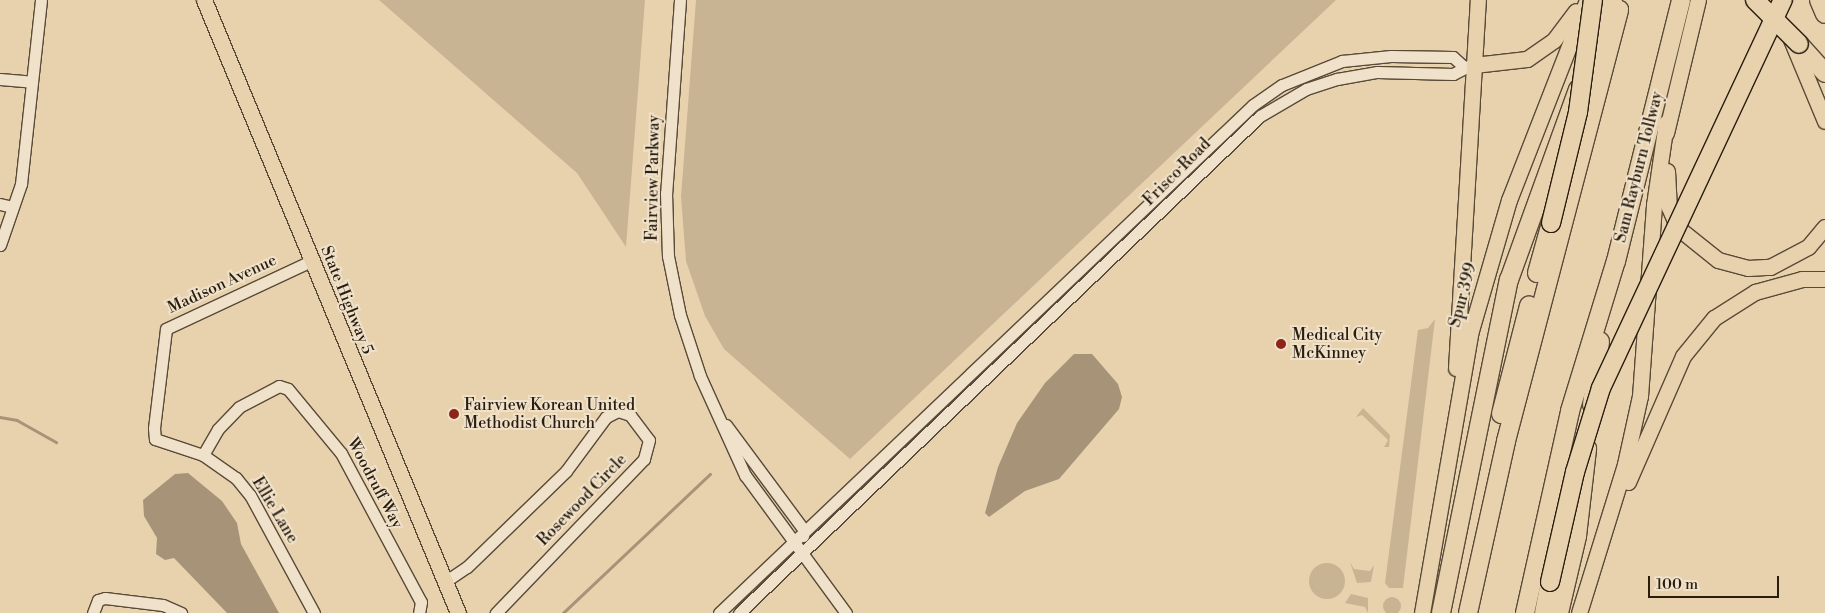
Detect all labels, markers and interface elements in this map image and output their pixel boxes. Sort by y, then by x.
street label: Sam Rayburn Tollway [1611,89,1667,245]
street label: Fairview Parkway [642,115,664,241]
street label: Frisco Road [1139,134,1215,210]
street label: State Highway 5 [317,243,377,357]
street label: Madison Avenue [164,250,280,318]
street label: Spur 399 [1445,261,1481,329]
place label: Medical City McKinney [1292,325,1382,363]
marker: Medical City McKinney [1274,337,1288,351]
place label: Fairview Korean United Methodist Church [464,395,635,433]
marker: Fairview Korean United Methodist Church [448,408,460,420]
street label: Woodruff Way [343,434,407,532]
street label: Rosewood Circle [533,450,631,550]
street label: Ellie Lane [248,474,302,546]
scale bar [1650,566,1781,598]
text: 100 m [1656,575,1698,594]

